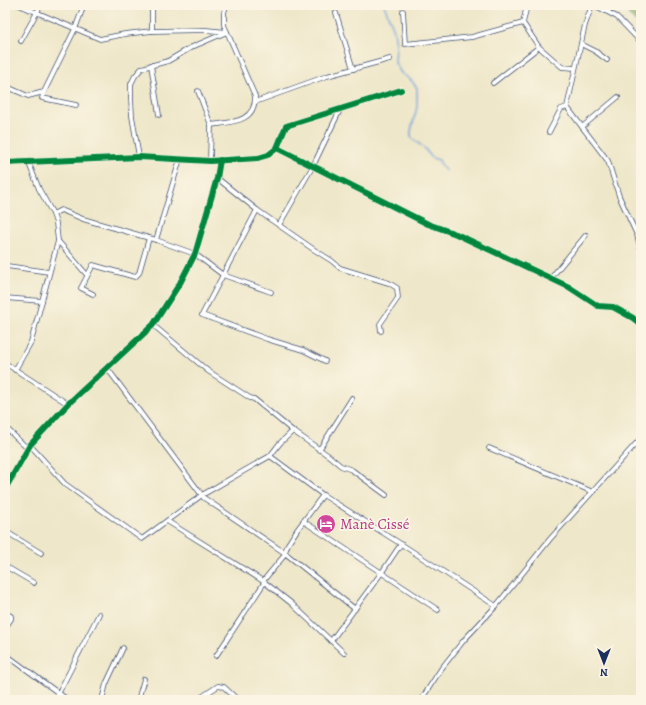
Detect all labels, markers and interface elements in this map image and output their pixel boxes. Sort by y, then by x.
hotel icon: Manè Cissé [315,513,337,535]
place label: Manè Cissé [340,514,410,534]
north arrow [584,643,624,683]
text: N [600,665,608,680]

